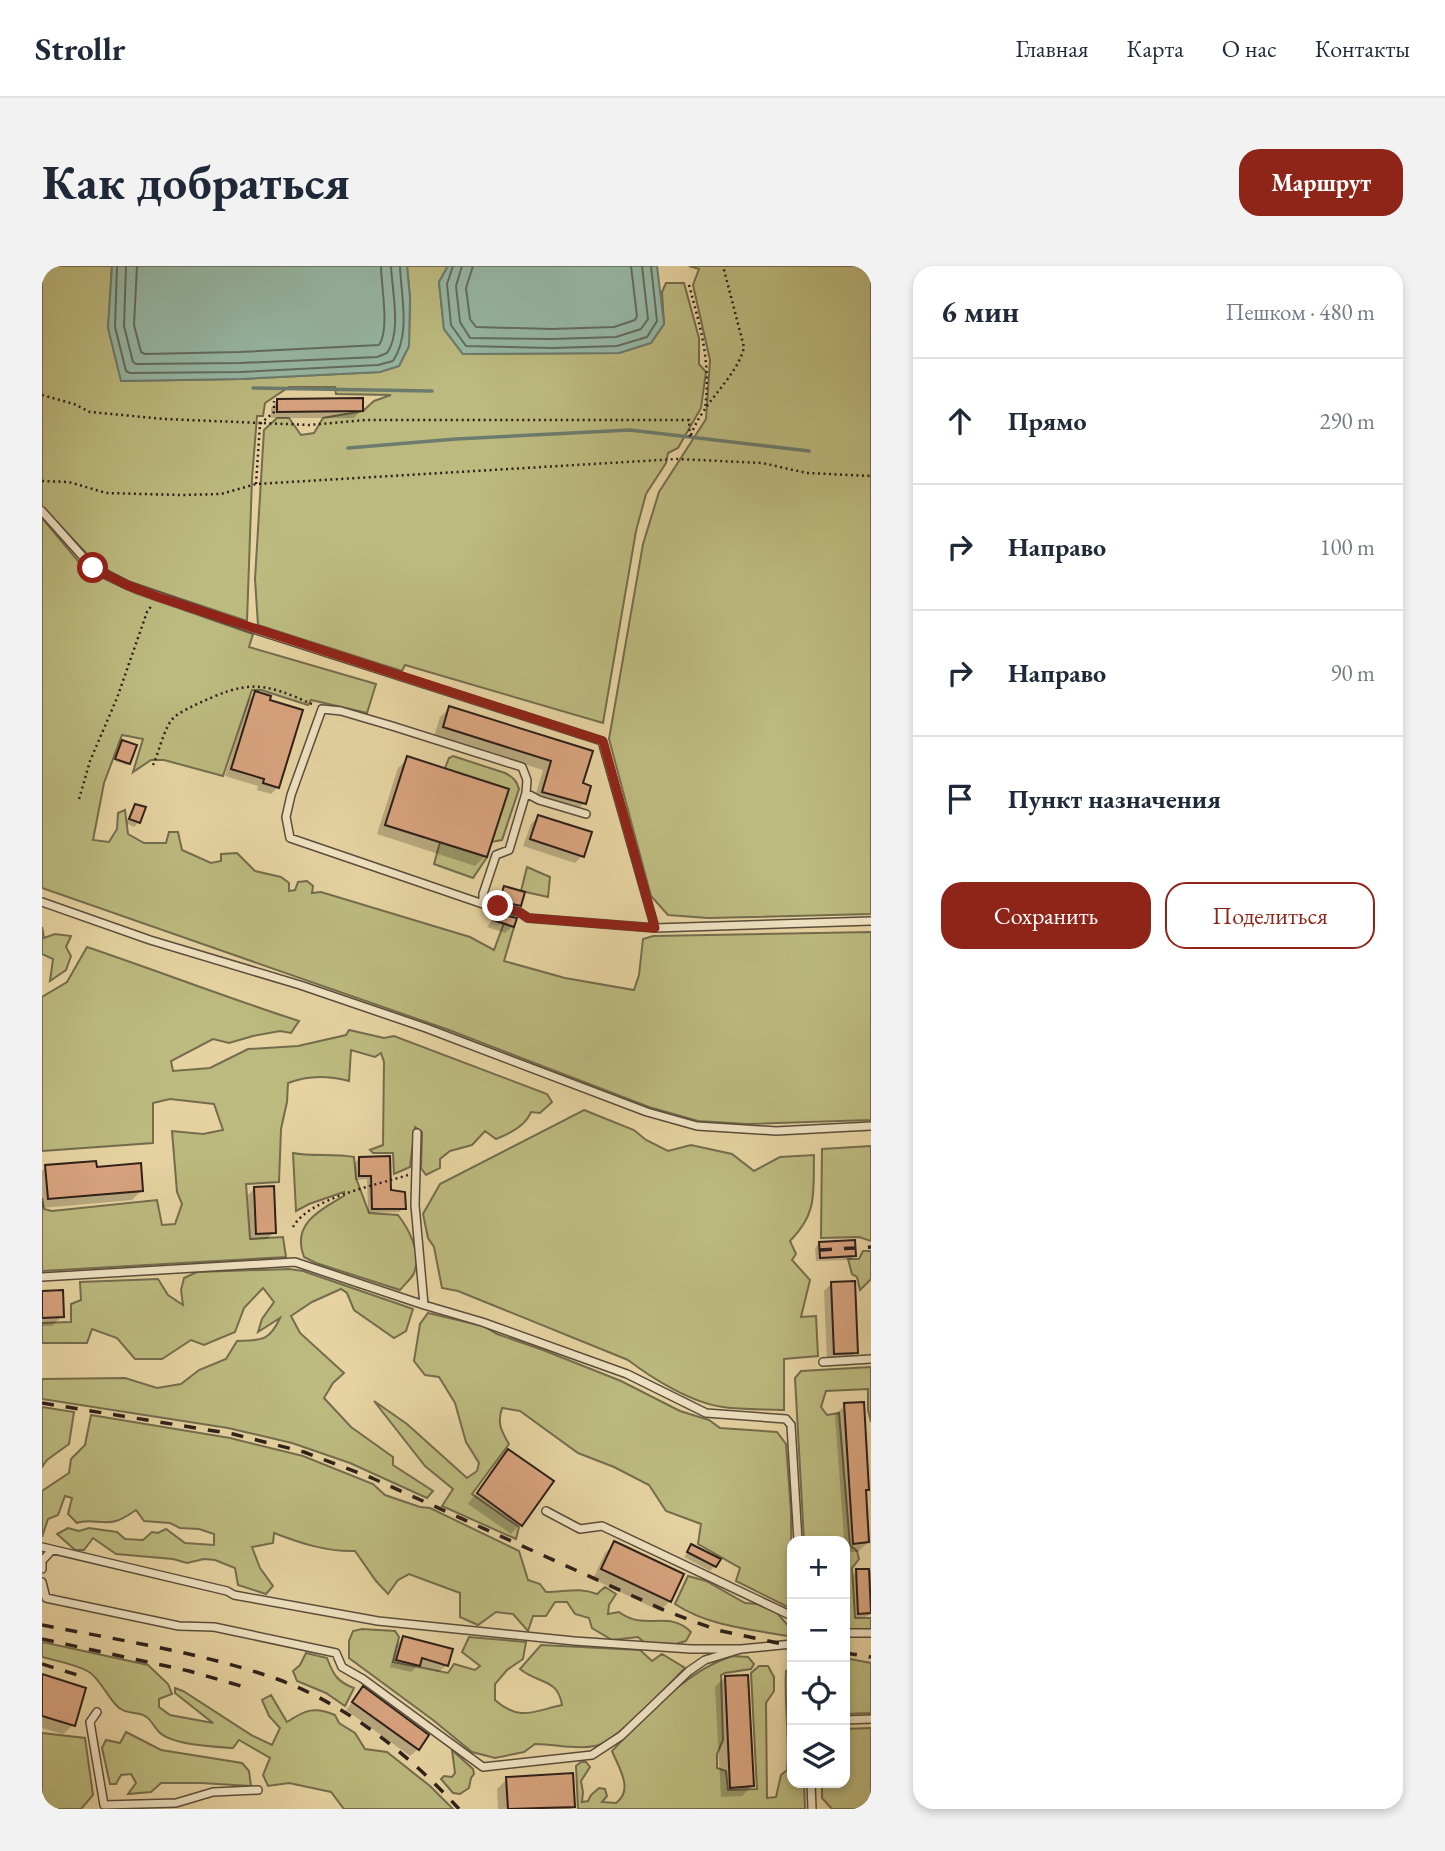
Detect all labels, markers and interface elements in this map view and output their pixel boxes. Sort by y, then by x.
text: Strollr [35,27,126,70]
text: Главная [1015,33,1089,64]
text: Карта [1127,33,1184,64]
text: О нас [1222,33,1277,64]
text: Контакты [1315,33,1410,64]
button: Маршрут [1239,149,1403,216]
text: Как добраться [42,150,350,214]
text: 6 мин [941,292,1019,331]
text: Пешком · 480 m [1226,297,1375,327]
icon: ahead [941,402,979,440]
text: Прямо [1008,404,1087,438]
text: 290 m [1319,406,1375,436]
icon: right [941,528,979,566]
text: Направо [1008,530,1106,564]
text: 100 m [1319,532,1375,562]
route start [77,552,108,583]
icon: right [941,654,979,692]
text: Направо [1008,656,1106,690]
text: 90 m [1330,658,1375,688]
icon: arrive [941,780,979,818]
text: Пункт назначения [1008,782,1221,816]
button: Сохранить [941,882,1151,949]
button: Поделиться [1165,882,1375,949]
route end [482,890,513,921]
map controls [787,1536,850,1788]
button: + [787,1536,850,1599]
button: − [787,1599,850,1662]
button: locate [787,1662,850,1725]
button: layers [787,1725,850,1788]

